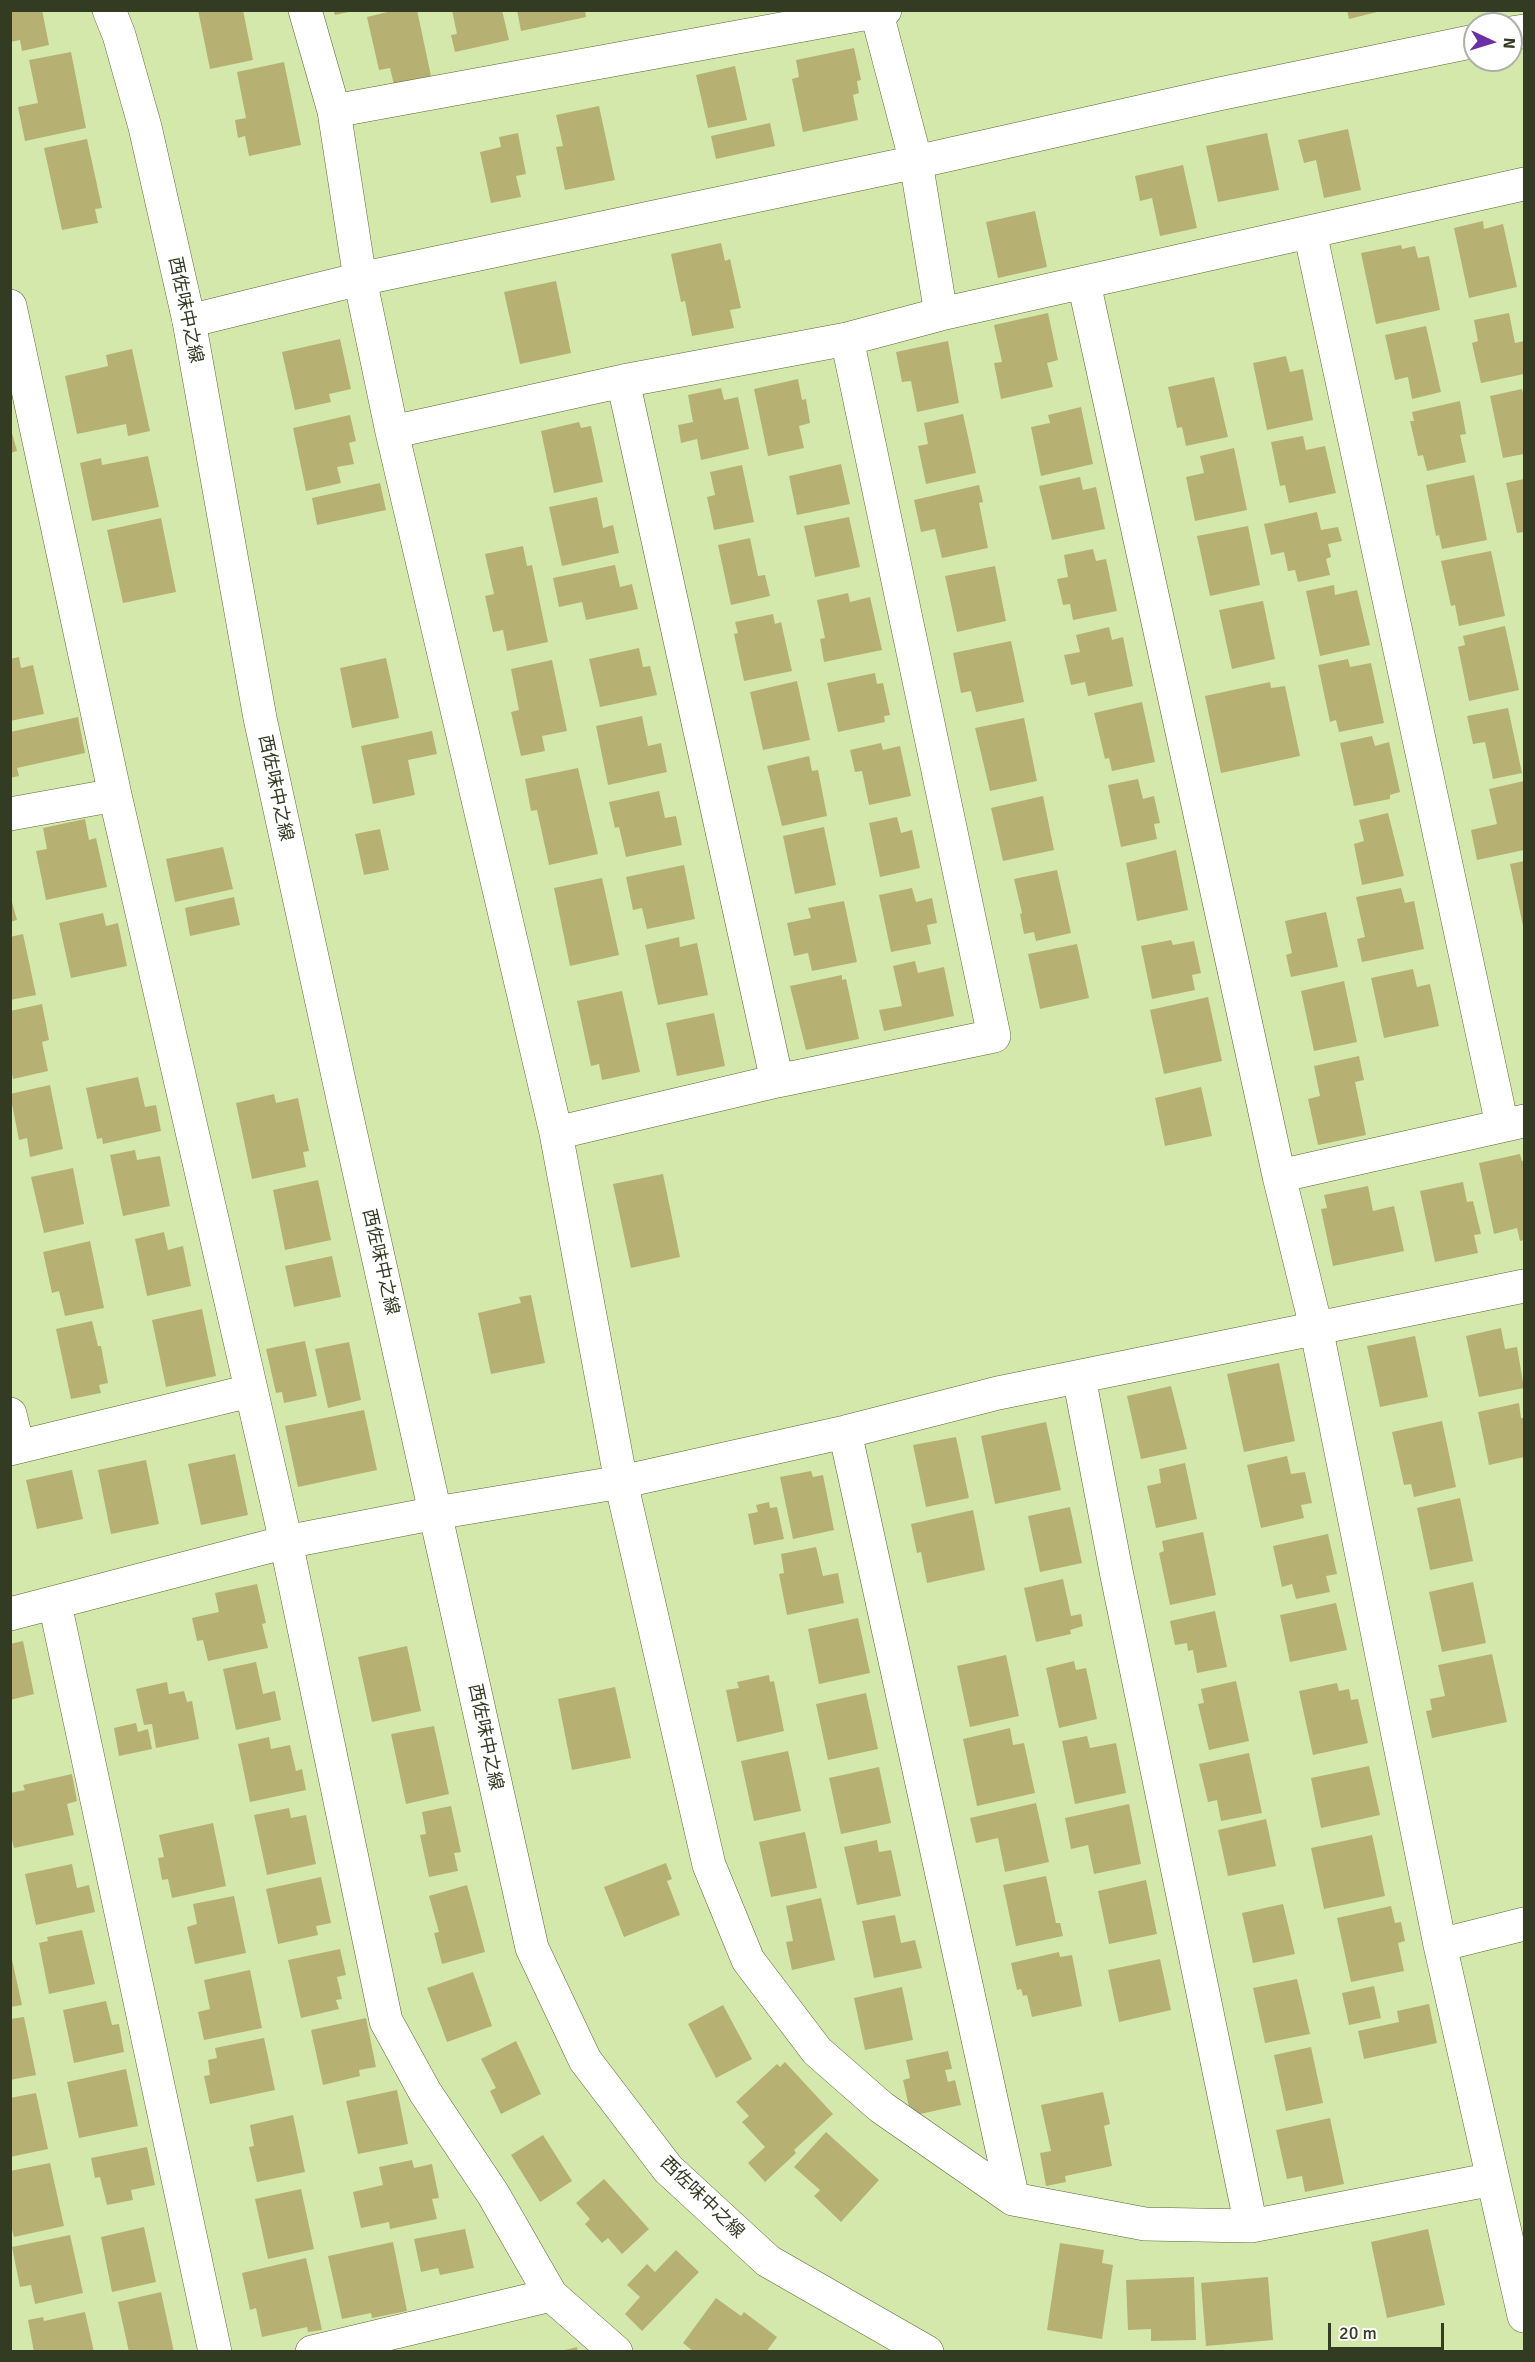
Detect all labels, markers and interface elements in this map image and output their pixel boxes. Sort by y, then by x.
north arrow [1463,12,1523,72]
text: N [1499,37,1519,49]
street label: 西佐味中之線 [163,255,207,365]
street label: 西佐味中之線 [253,733,297,843]
street label: 西佐味中之線 [357,1207,403,1317]
street label: 西佐味中之線 [463,1682,507,1792]
street label: 西佐味中之線 [656,2153,748,2243]
scale bar [1331,2311,1446,2349]
text: 20 m [1339,2322,1377,2344]

